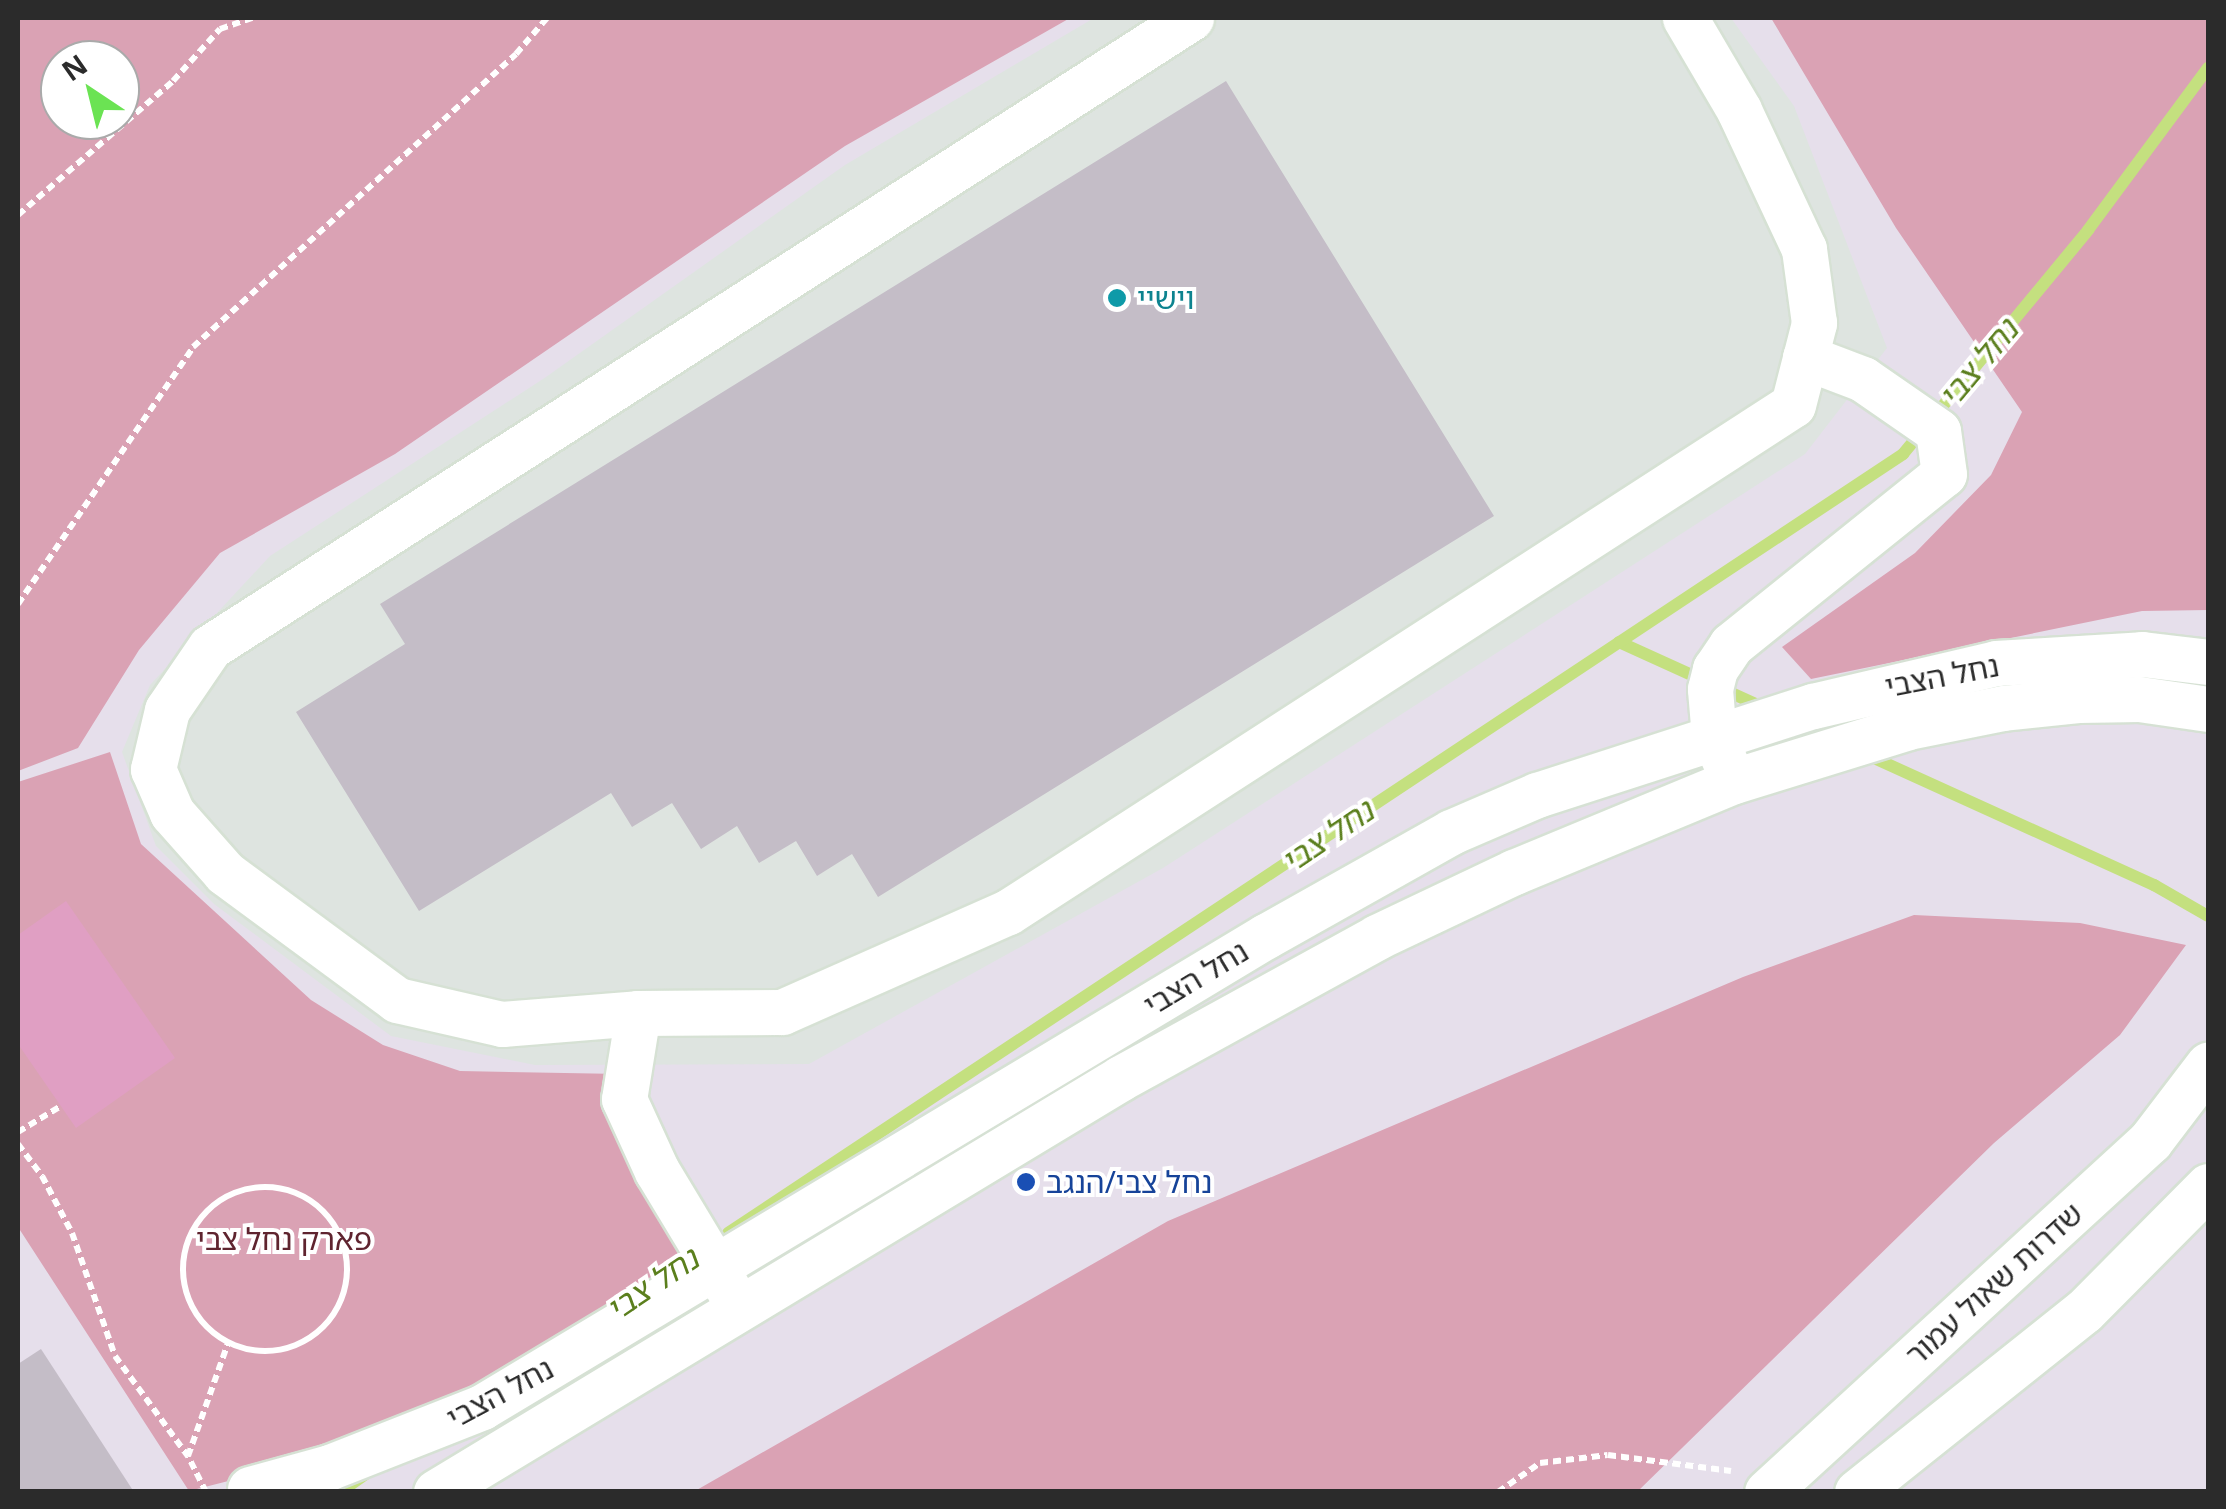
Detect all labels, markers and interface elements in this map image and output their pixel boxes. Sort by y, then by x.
north arrow [40,40,140,140]
text: N [54,45,94,89]
place label: וישיי [1137,280,1194,316]
marker: וישיי [1106,287,1128,309]
water label: נחל צבי [1930,311,2026,415]
street label: נחל הצבי [1882,647,2002,705]
water label: נחל צבי [1274,791,1380,881]
street label: נחל הצבי [1137,933,1255,1023]
place label: נחל צבי/הנגב [1046,1164,1212,1200]
marker: נחל צבי/הנגב [1015,1171,1037,1193]
street label: שדרות שאול עמור [1898,1195,2090,1373]
park label: פארק נחל צבי [196,1221,372,1257]
water label: נחל צבי [599,1239,705,1329]
street label: נחל הצבי [441,1350,559,1436]

